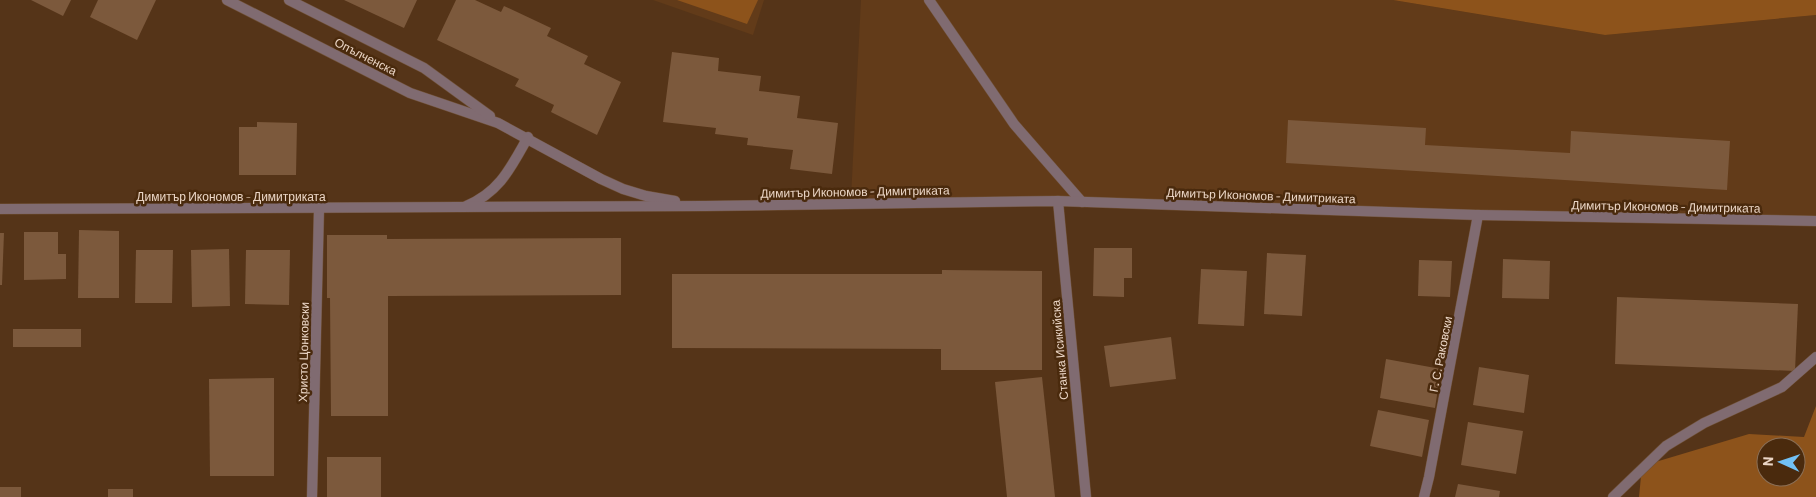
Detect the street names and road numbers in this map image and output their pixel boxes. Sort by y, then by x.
street label: Опълченска [333,34,400,78]
street label: Димитър Икономов - Димитриката [760,182,950,201]
street label: Димитър Икономов - Димитриката [1166,185,1356,206]
street label: Димитър Икономов - Димитриката [136,189,326,204]
street label: Димитър Икономов - Димитриката [1571,197,1761,216]
street label: Станка Исикийска [1048,299,1070,400]
street label: Христо Цонковски [295,302,312,402]
street label: Г. С. Раковски [1426,315,1454,393]

